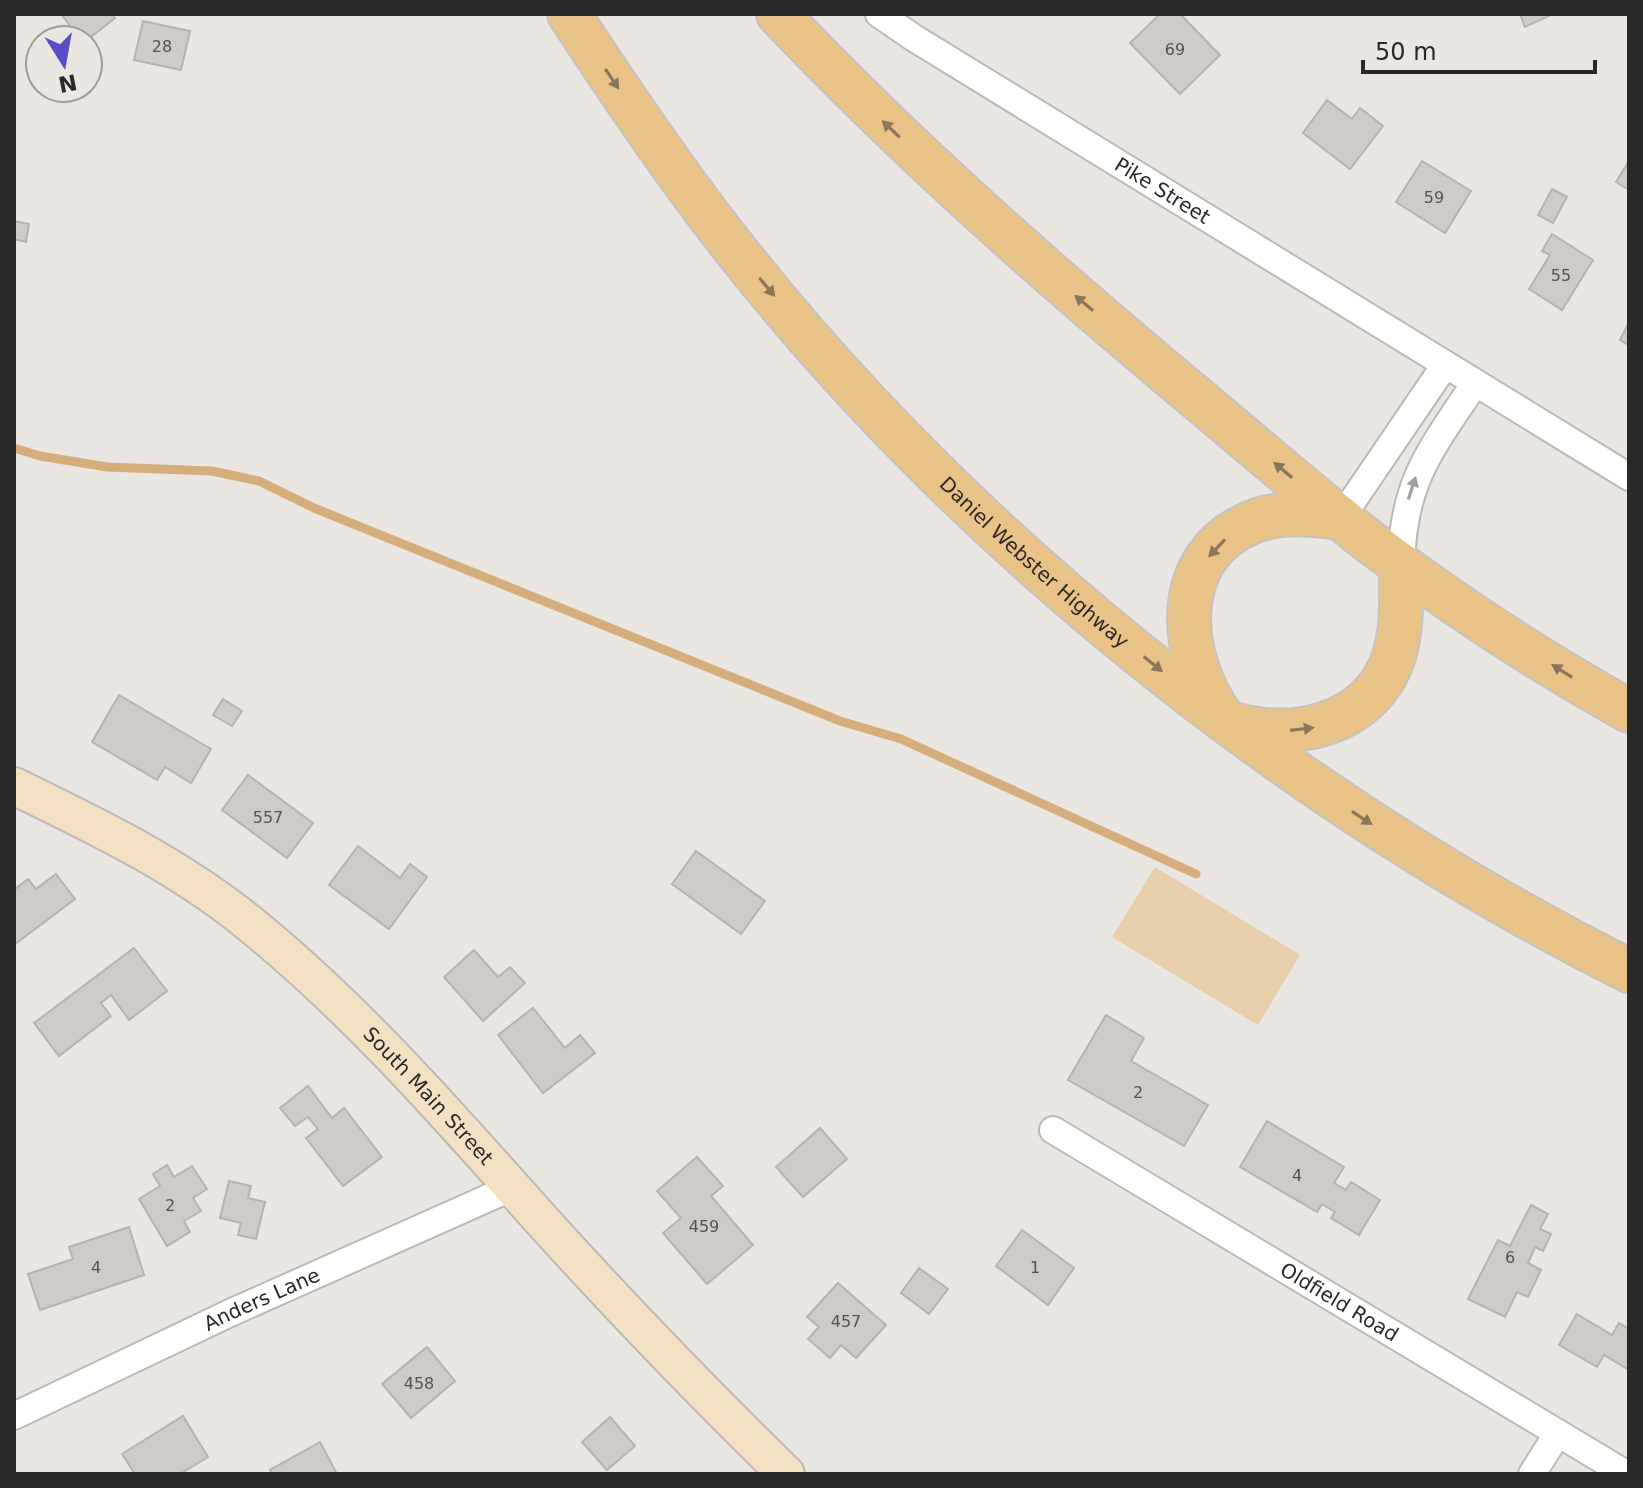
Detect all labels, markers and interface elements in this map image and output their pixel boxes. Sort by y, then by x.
north arrow [24,24,104,104]
scale bar [1363,24,1595,74]
house number: 28 [152,37,172,56]
text: 50 m [1375,38,1437,66]
house number: 69 [1165,40,1185,59]
text: N [56,69,79,97]
one-way arrow [604,69,619,90]
one-way arrow [882,120,901,139]
street label: Pike Street [1110,152,1215,229]
house number: 59 [1424,188,1444,207]
house number: 55 [1551,266,1571,285]
one-way arrow [758,277,775,297]
one-way arrow [1074,295,1093,313]
one-way arrow [1273,462,1293,479]
street label: Daniel Webster Highway [935,472,1134,653]
one-way arrow [1407,476,1419,500]
one-way arrow [1209,538,1227,557]
one-way arrow [1143,655,1163,672]
one-way arrow [1551,665,1573,679]
one-way arrow [1289,722,1314,735]
house number: 557 [253,808,283,827]
one-way arrow [1351,810,1373,825]
street label: South Main Street [358,1022,498,1170]
house number: 2 [1133,1083,1143,1102]
house number: 4 [1292,1166,1302,1185]
house number: 2 [165,1196,175,1215]
house number: 459 [689,1217,719,1236]
house number: 6 [1505,1248,1515,1267]
street label: Oldfield Road [1276,1257,1403,1347]
house number: 4 [91,1258,101,1277]
house number: 1 [1030,1258,1040,1277]
street label: Anders Lane [200,1263,324,1336]
house number: 457 [831,1312,861,1331]
house number: 458 [404,1374,434,1393]

